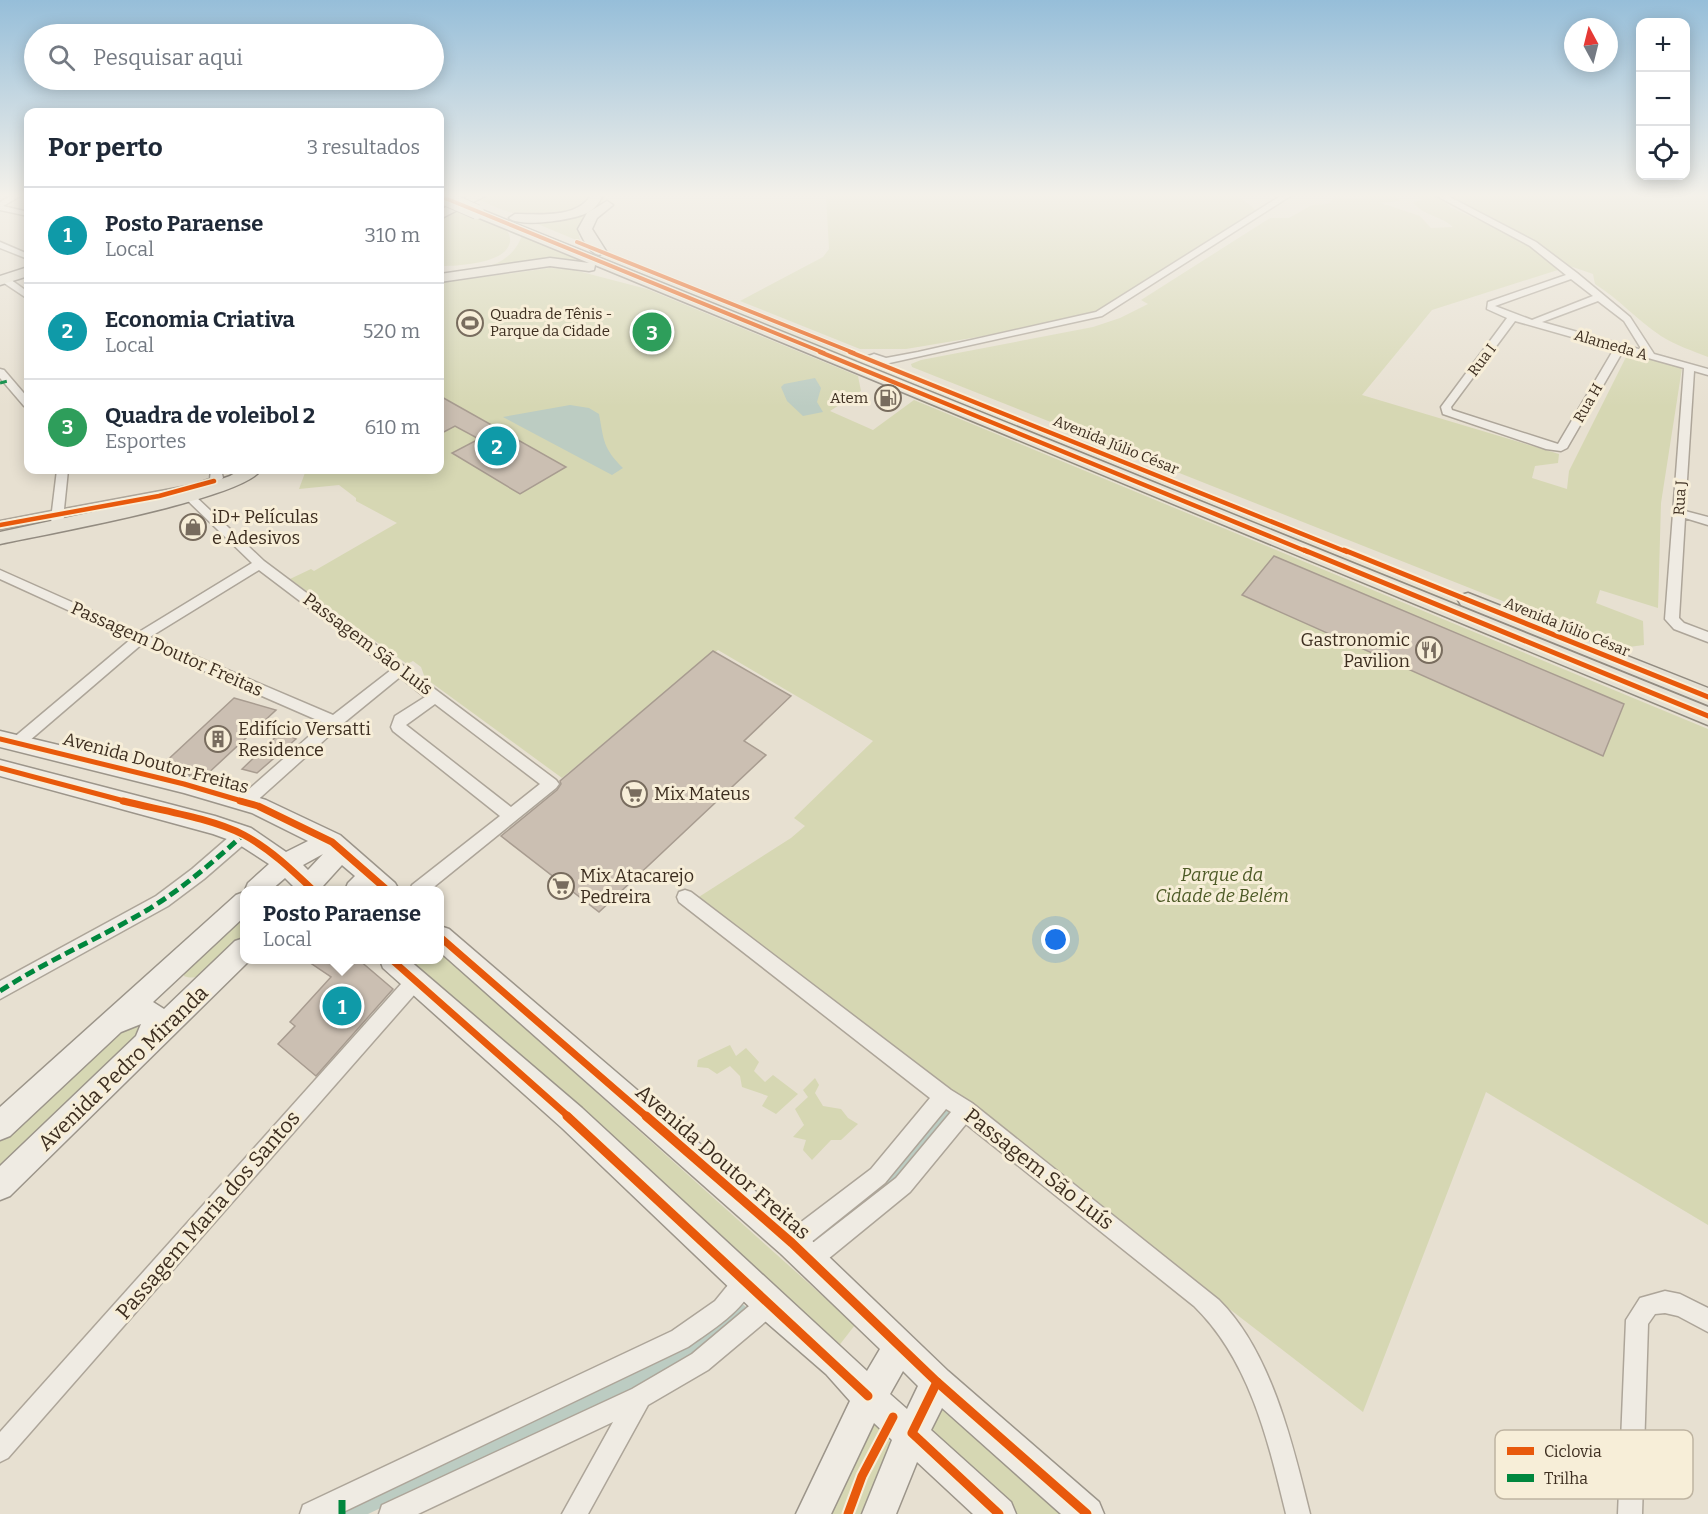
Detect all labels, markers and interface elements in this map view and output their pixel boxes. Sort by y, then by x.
north arrow [1564,18,1618,72]
map controls [1636,18,1690,180]
button: + [1636,18,1690,72]
search box [24,24,444,90]
icon: search [45,41,78,74]
text: Pesquisar aqui [93,44,243,71]
button: − [1636,72,1690,126]
button: locate [1636,126,1690,180]
text: Por perto [48,132,163,163]
text: 3 resultados [307,135,420,159]
text: Posto Paraense [105,210,263,237]
text: 1 [63,223,72,247]
text: 310 m [365,223,420,247]
text: Local [105,237,154,261]
place label: Quadra de Tênis - Parque da Cidade [490,305,612,340]
text: Economia Criativa [105,306,295,333]
sports icon: Quadra de Tênis - Parque da Cidade [455,308,485,338]
pin: 3 [632,310,672,354]
text: 2 [62,319,73,343]
text: 520 m [363,319,420,343]
street label: Alameda A [1572,326,1650,364]
text: Local [105,333,154,357]
street label: Rua I [1464,340,1500,380]
street label: Rua H [1570,380,1606,426]
fuel station icon: Atem [873,383,903,413]
place label: Atem [830,389,869,407]
text: Quadra de voleibol 2 [105,402,315,429]
street label: Avenida Júlio César [1051,412,1182,479]
text: 3 [62,415,73,439]
text: 610 m [364,415,420,439]
pin: 2 [478,424,516,468]
text: Esportes [105,429,186,453]
street label: Rua J [1670,480,1690,516]
place label: iD+ Películas e Adesivos [212,506,318,549]
shop icon: iD+ Películas e Adesivos [178,512,208,542]
street label: Passagem São Luís [299,588,437,700]
street label: Avenida Júlio César [1502,594,1633,661]
street label: Passagem Doutor Freitas [68,597,266,701]
place label: Gastronomic Pavilion [1301,629,1411,672]
restaurant icon: Gastronomic Pavilion [1414,635,1444,665]
place label: Edifício Versatti Residence [238,718,371,761]
building icon: Edifício Versatti Residence [203,724,233,754]
street label: Avenida Doutor Freitas [61,728,251,798]
supermarket icon: Mix Mateus [619,779,649,809]
place label: Mix Mateus [654,783,750,805]
park label: Parque da Cidade de Belém [1155,864,1289,907]
place label: Mix Atacarejo Pedreira [580,865,694,908]
supermarket icon: Mix Atacarejo Pedreira [546,871,576,901]
popup [240,886,444,964]
text: Posto Paraense [263,900,421,927]
your location [1041,925,1070,954]
text: Local [263,927,312,951]
street label: Avenida Pedro Miranda [32,980,214,1156]
pin: 1 [322,984,362,1028]
street label: Avenida Doutor Freitas [630,1079,816,1245]
street label: Passagem São Luís [959,1103,1119,1235]
street label: Passagem Maria dos Santos [110,1105,306,1325]
legend [1495,1430,1693,1499]
text: Ciclovia [1544,1442,1602,1461]
text: Trilha [1544,1469,1588,1488]

